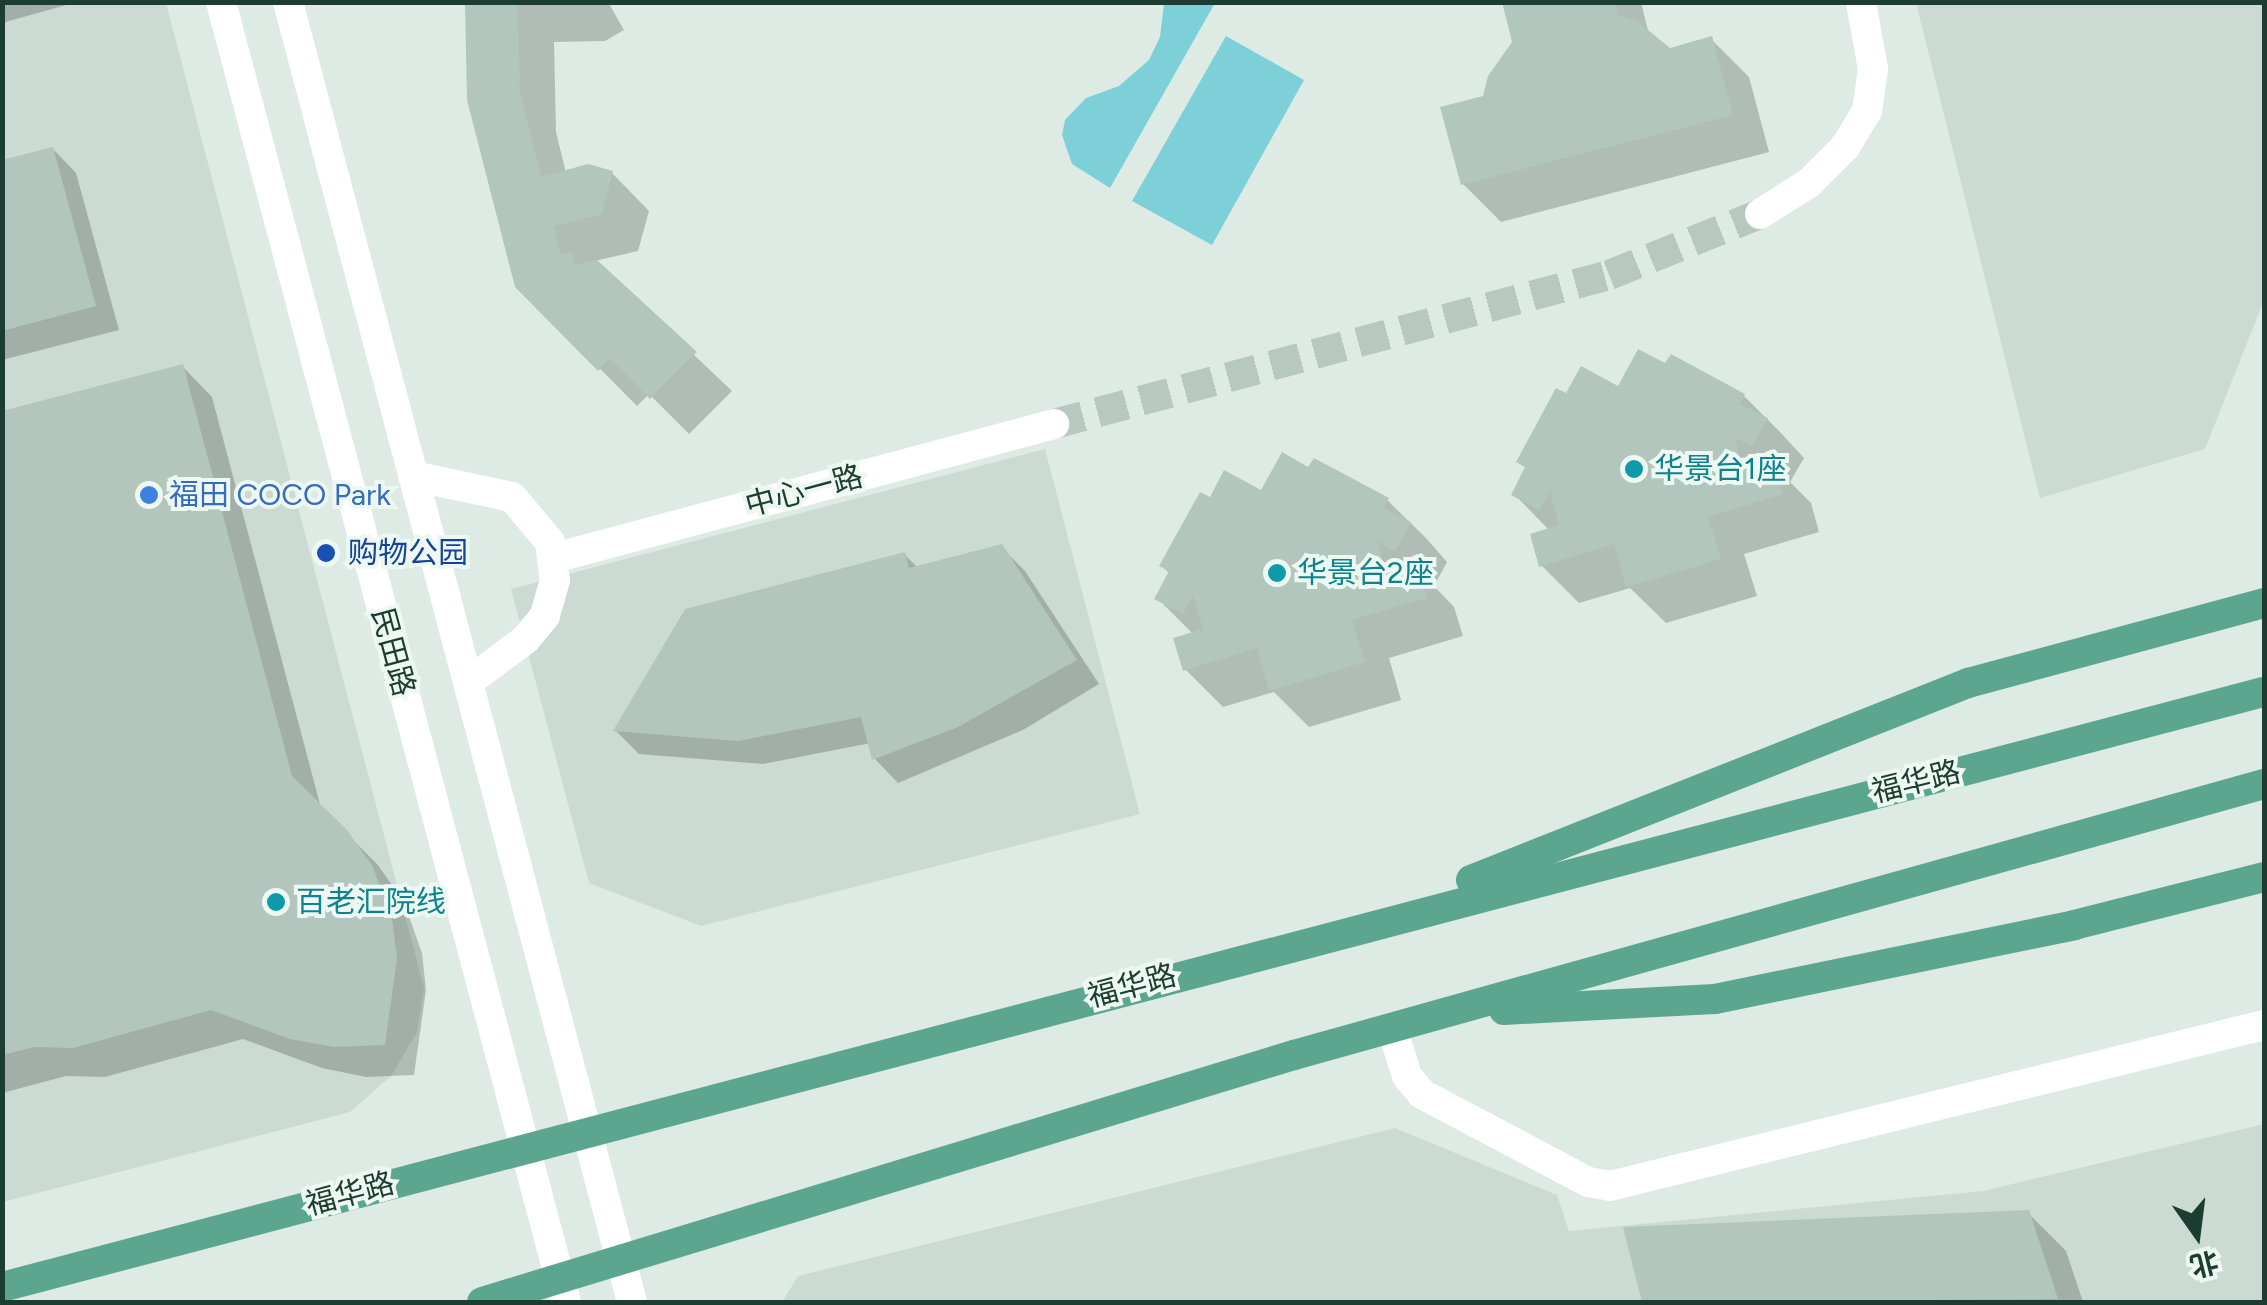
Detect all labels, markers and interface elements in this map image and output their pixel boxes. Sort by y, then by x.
place label: 华景台1座 [1654,451,1786,487]
street label: 中心一路 [741,458,867,524]
marker: 华景台1座 [1623,458,1645,480]
place label: 福田 COCO Park [169,477,391,513]
marker: 福田 COCO Park [138,484,160,506]
place label: 购物公园 [348,535,468,571]
marker: 购物公园 [313,540,339,566]
place label: 华景台2座 [1297,555,1434,591]
marker: 华景台2座 [1266,562,1288,584]
street label: 民田路 [364,604,422,700]
street label: 福华路 [1868,754,1964,810]
place label: 百老汇院线 [296,884,446,920]
marker: 百老汇院线 [265,891,287,913]
street label: 福华路 [1084,957,1180,1015]
street label: 福华路 [302,1165,398,1223]
north arrow [2147,1185,2247,1285]
text: 北 [2187,1244,2222,1284]

